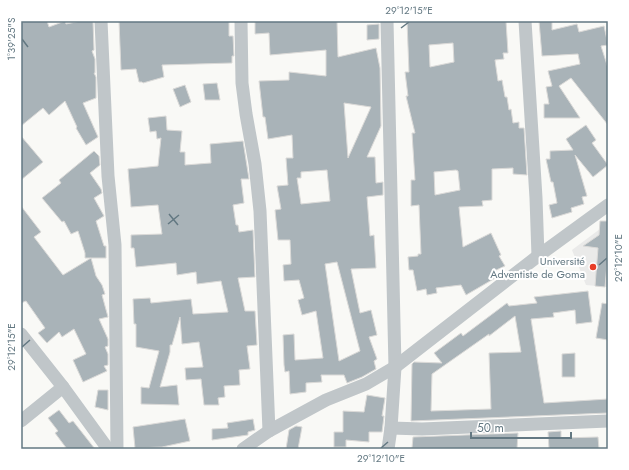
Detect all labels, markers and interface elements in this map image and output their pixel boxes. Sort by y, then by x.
text: 29°12'15"E [385,3,433,18]
text: 1°39'25"S [4,17,19,60]
text: 29°12'10"E [611,234,626,282]
place label: Université Adventiste de Goma [490,253,585,282]
marker: Université Adventiste de Goma [588,262,598,272]
text: 29°12'15"E [4,323,19,371]
scale bar [471,414,571,440]
text: 50 m [477,419,504,437]
text: 29°12'10"E [357,451,405,466]

